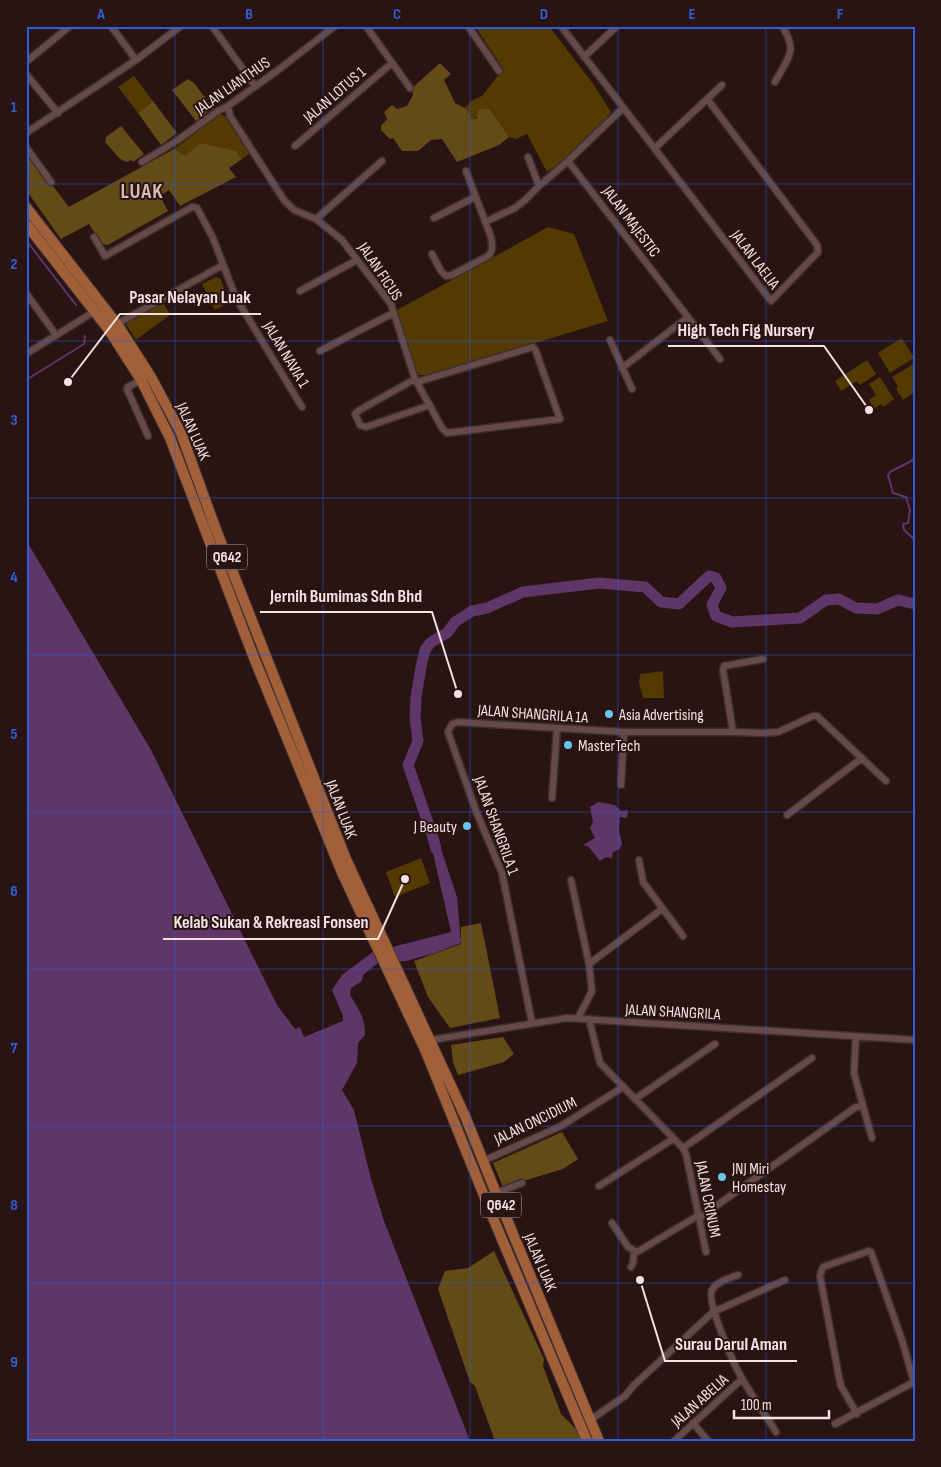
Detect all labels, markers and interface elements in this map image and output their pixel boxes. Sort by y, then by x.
text: A [96,5,105,24]
text: B [245,5,253,24]
text: C [393,5,401,24]
text: D [540,5,548,24]
text: E [689,5,696,24]
text: F [837,5,844,24]
street label: JALAN LIANTHUS [191,53,274,120]
street label: JALAN LOTUS 1 [299,63,370,128]
text: 1 [11,98,18,117]
district label: LUAK [120,179,164,204]
street label: JALAN MAJESTIC [597,182,664,262]
street label: JALAN LAELIA [726,226,783,293]
street label: JALAN FICUS [353,238,406,305]
text: 2 [10,255,18,274]
callout: Pasar Nelayan Luak [120,281,261,314]
text: Pasar Nelayan Luak [129,287,251,308]
callout: High Tech Fig Nursery [668,313,824,346]
street label: JALAN NAVIA 1 [258,317,313,392]
text: High Tech Fig Nursery [678,320,815,341]
street label: JALAN LUAK [171,399,214,464]
text: 3 [10,411,18,430]
road number: Q642 [207,544,247,570]
text: 4 [10,568,18,587]
callout: Jernih Bumimas Sdn Bhd [260,579,432,612]
text: Jernih Bumimas Sdn Bhd [269,586,422,607]
street label: JALAN SHANGRILA 1A [476,701,589,728]
place label: Asia Advertising [618,706,704,725]
marker: Asia Advertising [603,708,615,720]
text: 5 [10,725,18,744]
place label: MasterTech [578,737,640,756]
marker: MasterTech [562,739,574,751]
street label: JALAN SHANGRILA 1 [469,773,522,878]
street label: JALAN LUAK [320,777,361,842]
place label: J Beauty [413,818,457,837]
marker: J Beauty [461,820,473,832]
text: 6 [10,882,18,901]
callout: Kelab Sukan & Rekreasi Fonsen [163,906,378,939]
text: Kelab Sukan & Rekreasi Fonsen [173,912,369,933]
street label: JALAN SHANGRILA [624,1000,721,1024]
text: 7 [11,1039,18,1058]
street label: JALAN ONCIDIUM [490,1093,580,1150]
street label: JALAN CRINUM [691,1158,724,1239]
place label: JNJ Miri Homestay [731,1160,786,1197]
marker: JNJ Miri Homestay [716,1171,728,1183]
road number: Q642 [481,1192,521,1218]
text: 8 [10,1196,18,1215]
street label: JALAN LUAK [518,1230,561,1295]
callout: Surau Darul Aman [665,1328,797,1361]
text: Surau Darul Aman [675,1334,787,1355]
text: 9 [10,1353,18,1372]
street label: JALAN ABELIA [667,1370,733,1432]
scale bar [734,1387,828,1419]
text: 100 m [741,1396,772,1415]

